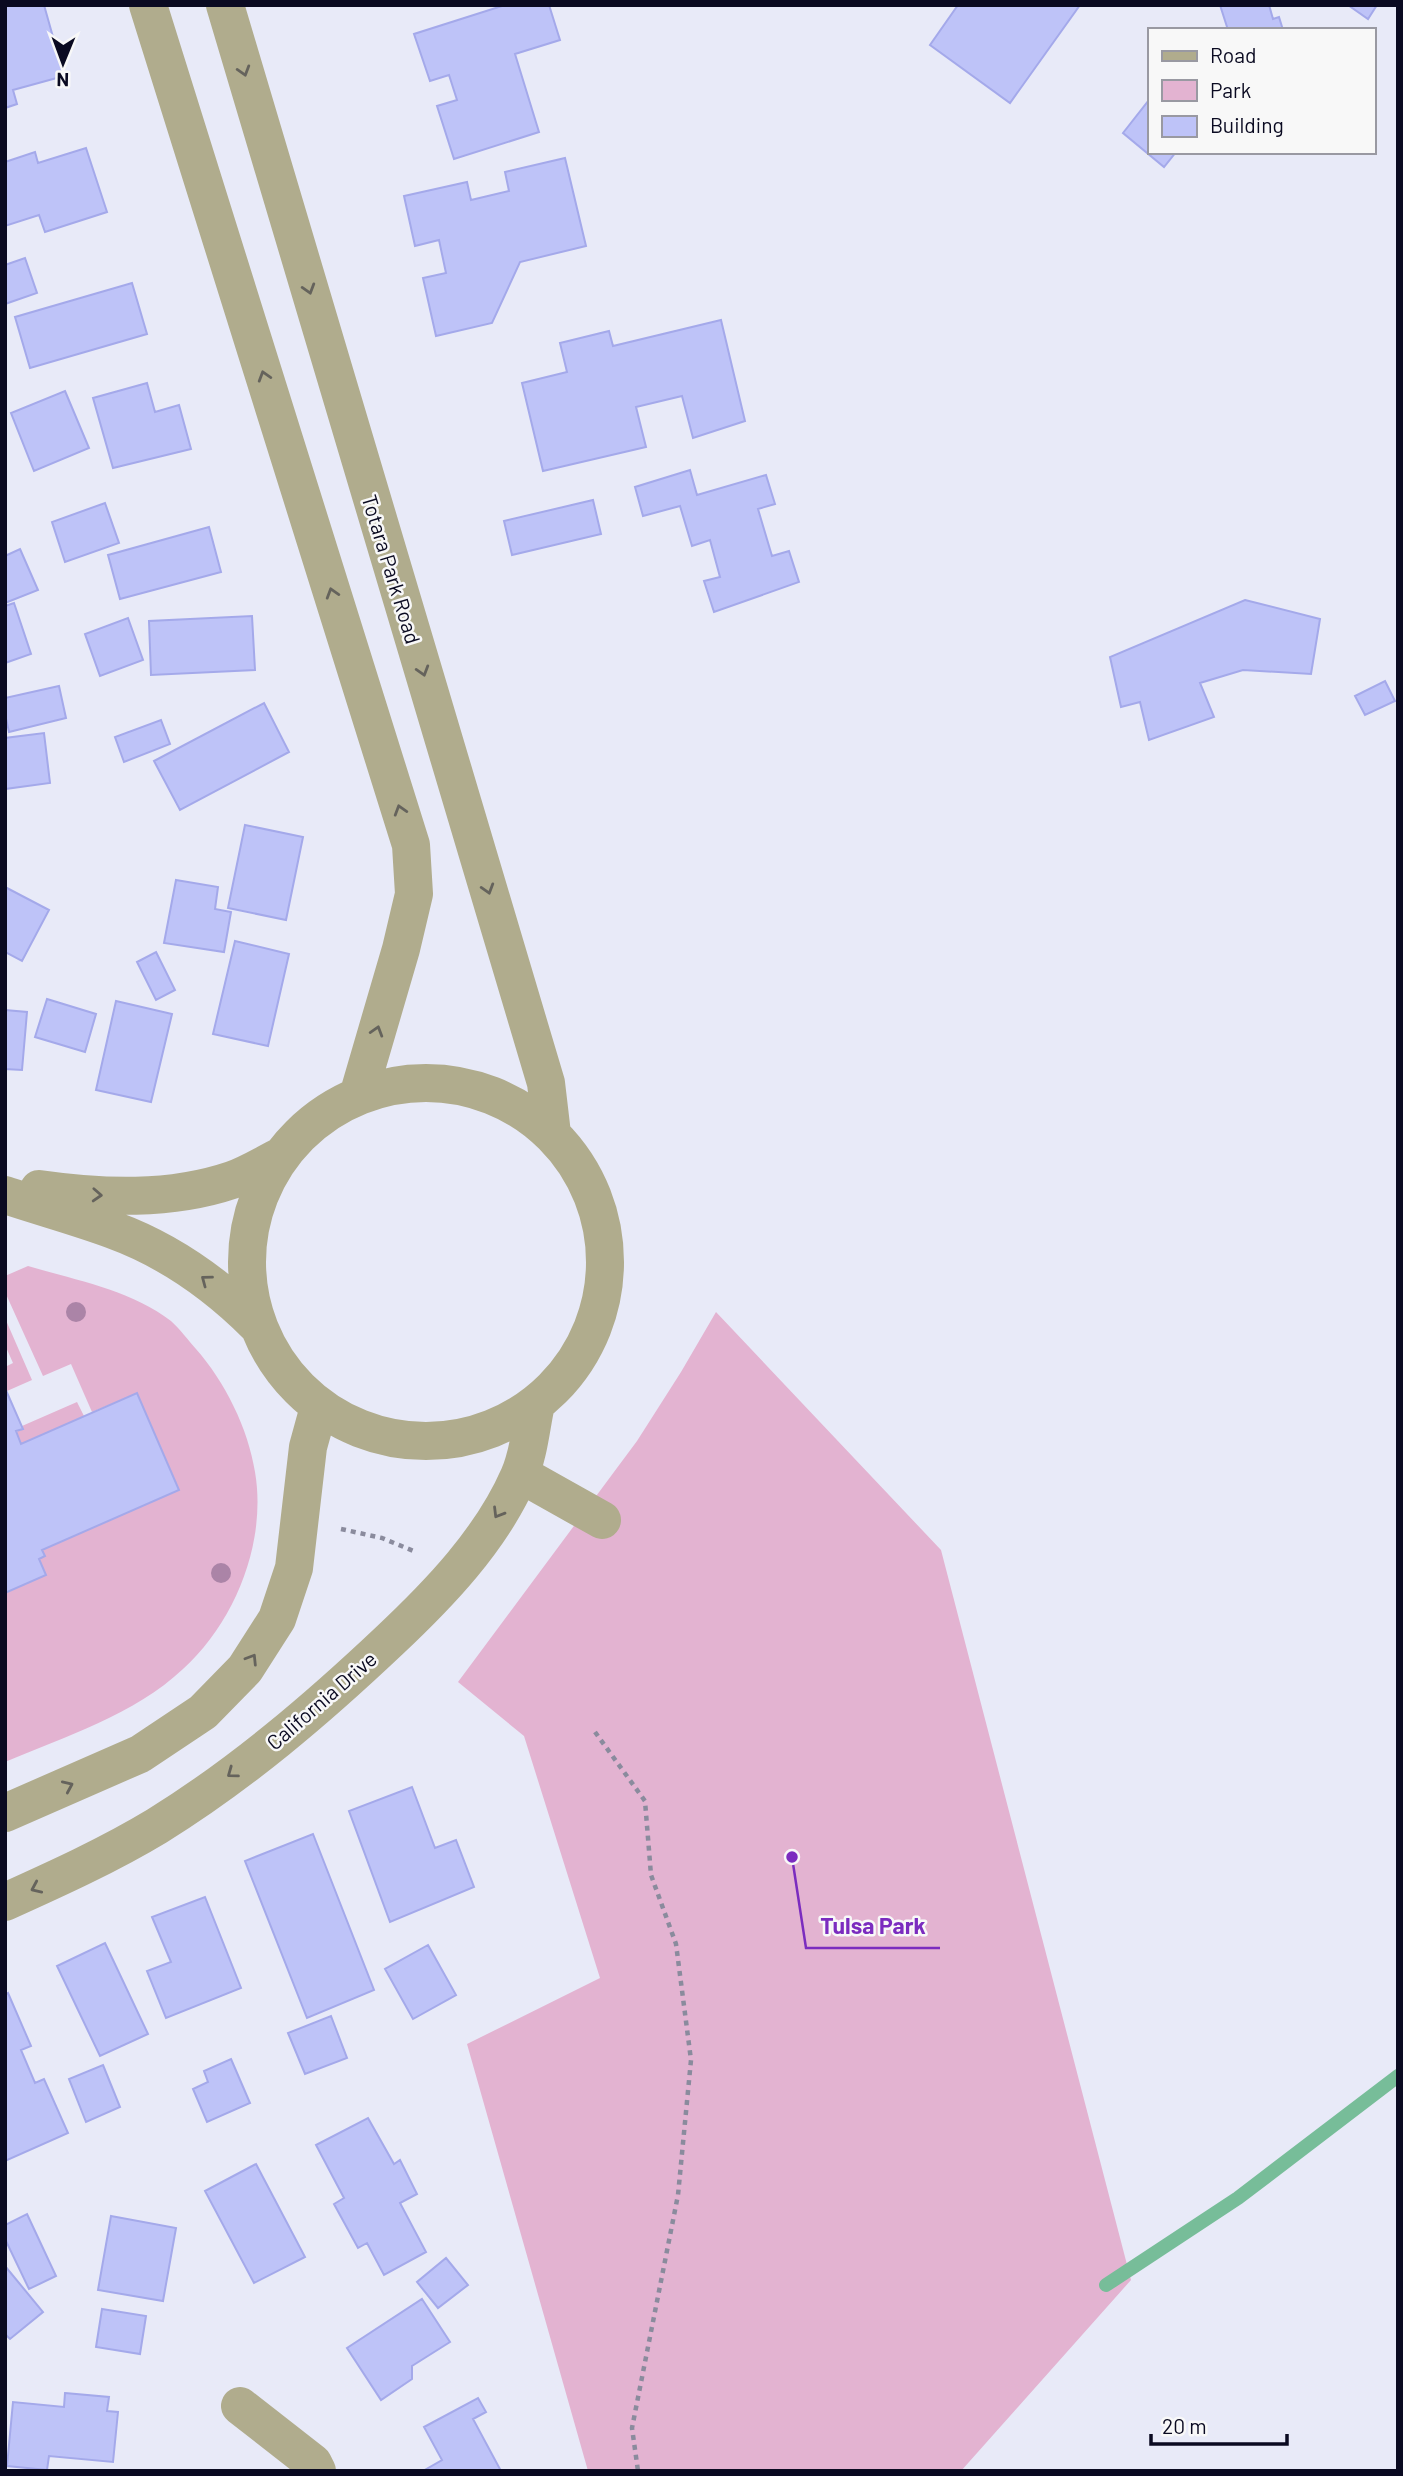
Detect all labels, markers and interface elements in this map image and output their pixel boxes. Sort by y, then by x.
north arrow [28,28,98,98]
legend [1148,28,1375,154]
text: Road [1210,42,1256,67]
one-way arrow [236,64,251,76]
text: N [56,69,69,92]
text: Park [1210,77,1251,102]
text: Building [1210,112,1284,137]
one-way arrow [301,282,316,294]
one-way arrow [258,370,272,382]
street label: Totara Park Road [357,491,427,647]
one-way arrow [326,587,340,600]
one-way arrow [414,665,429,677]
one-way arrow [394,804,409,816]
one-way arrow [479,883,494,895]
one-way arrow [369,1025,384,1037]
one-way arrow [92,1187,103,1202]
one-way arrow [201,1276,213,1288]
one-way arrow [493,1506,506,1519]
street label: California Drive [261,1645,381,1755]
one-way arrow [244,1653,257,1666]
one-way arrow [227,1765,239,1778]
one-way arrow [61,1780,73,1794]
one-way arrow [31,1880,43,1894]
callout: Tulsa Park [806,1904,940,1948]
text: Tulsa Park [820,1911,926,1939]
scale bar [1151,2402,1288,2446]
text: 20 m [1162,2413,1207,2438]

